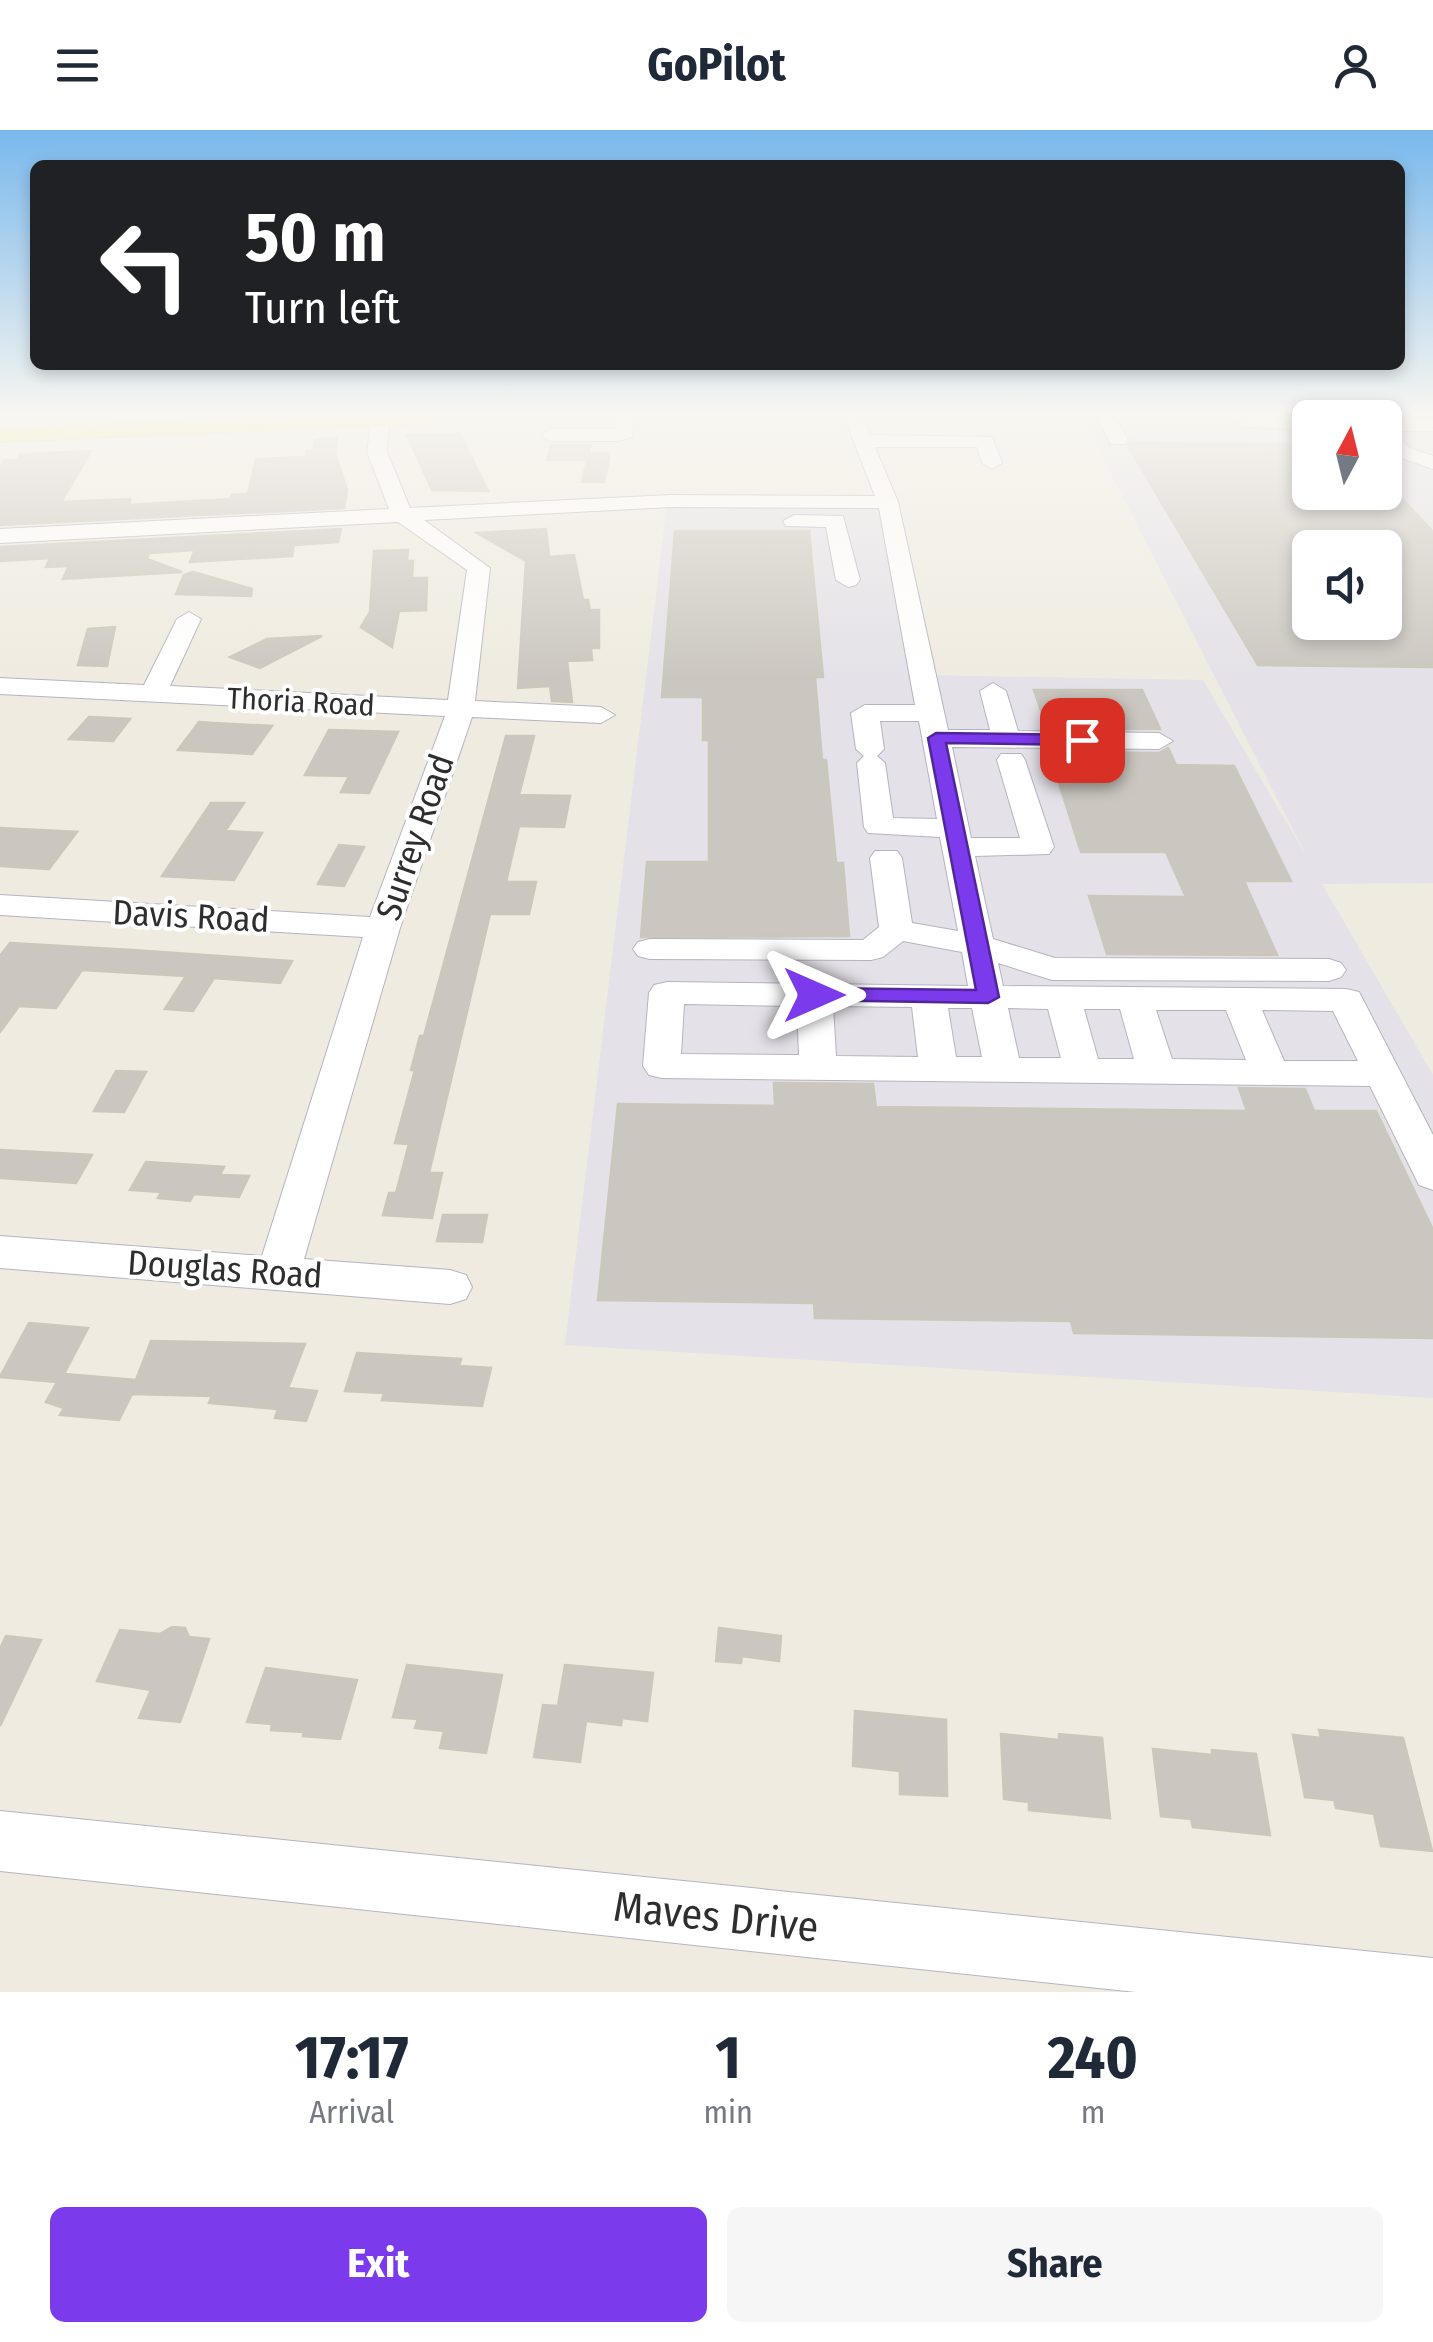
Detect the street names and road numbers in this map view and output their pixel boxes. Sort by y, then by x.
street label: Thoria Road [226,680,376,724]
street label: Surrey Road [367,749,463,925]
street label: Davis Road [112,891,270,941]
street label: Douglas Road [126,1241,324,1297]
street label: Maves Drive [611,1881,821,1953]

